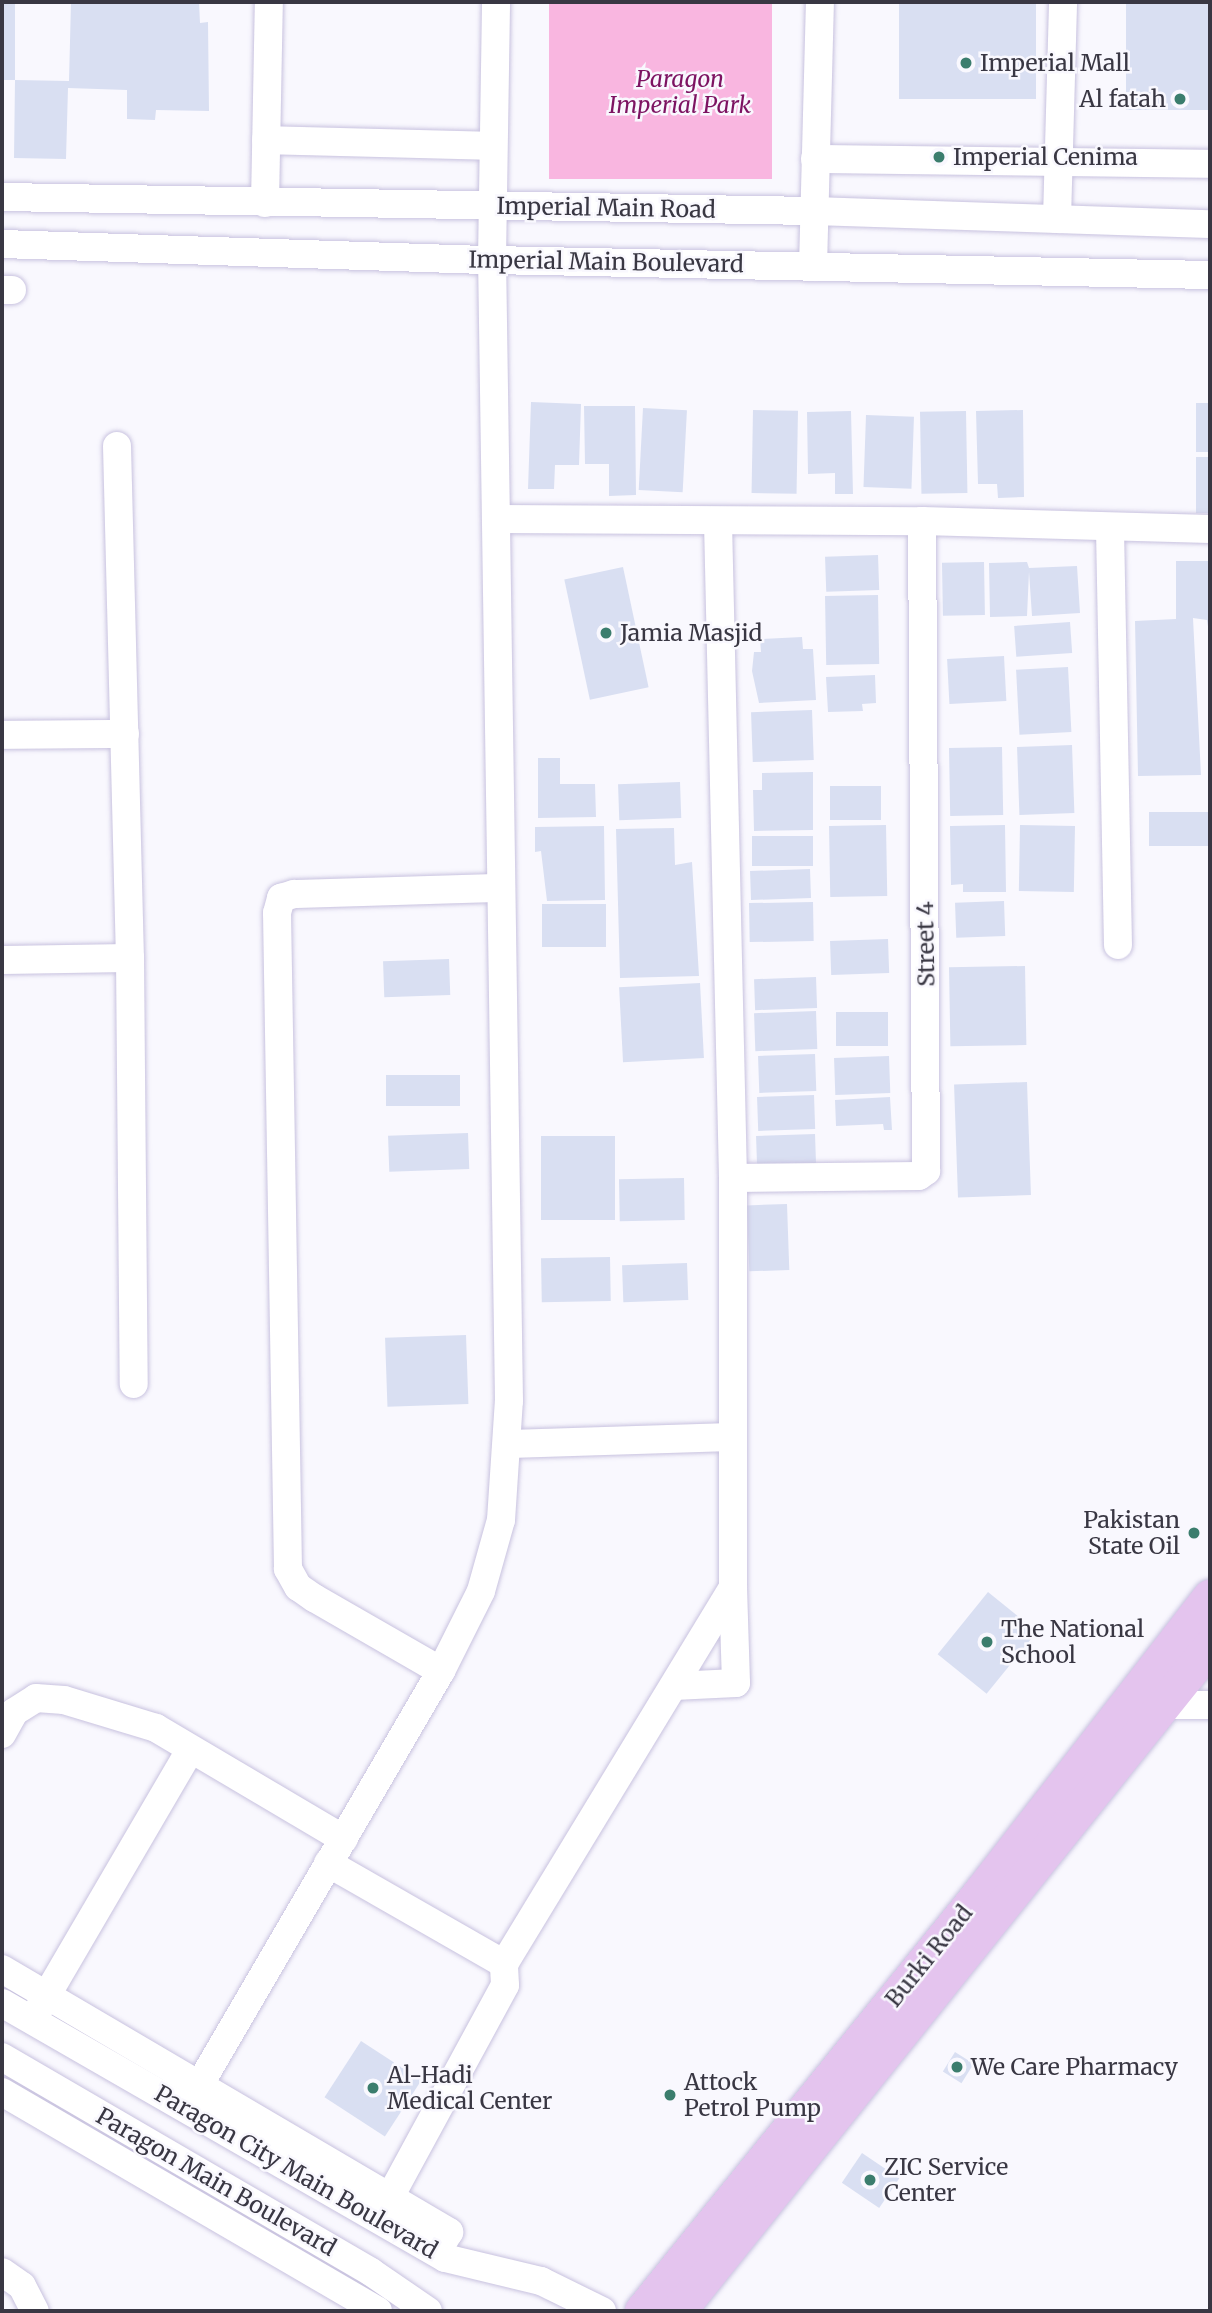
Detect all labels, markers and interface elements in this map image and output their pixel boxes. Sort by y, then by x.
place label: Imperial Mall [980,49,1130,77]
marker: Imperial Mall [958,55,974,71]
park label: Paragon Imperial Park [609,65,751,119]
place label: Al fatah [1079,85,1166,113]
marker: Al fatah [1172,91,1188,107]
place label: Imperial Cenima [953,143,1138,171]
marker: Imperial Cenima [931,149,947,165]
street label: Imperial Main Road [496,192,716,224]
street label: Imperial Main Boulevard [468,246,744,278]
place label: Jamia Masjid [620,619,762,647]
marker: Jamia Masjid [598,625,614,641]
street label: Street 4 [911,901,941,987]
place label: Pakistan State Oil [1083,1506,1180,1560]
marker: Pakistan State Oil [1186,1525,1202,1541]
place label: The National School [1001,1615,1144,1669]
marker: The National School [979,1634,995,1650]
street label: Burki Road [880,1900,978,2012]
place label: We Care Pharmacy [971,2053,1178,2081]
marker: We Care Pharmacy [949,2059,965,2075]
place label: Al-Hadi Medical Center [387,2061,552,2115]
place label: Attock Petrol Pump [684,2068,821,2122]
street label: Paragon City Main Boulevard [150,2080,442,2264]
marker: Al-Hadi Medical Center [365,2080,381,2096]
marker: Attock Petrol Pump [662,2087,678,2103]
street label: Paragon Main Boulevard [91,2102,341,2262]
place label: ZIC Service Center [884,2153,1008,2207]
marker: ZIC Service Center [862,2172,878,2188]

